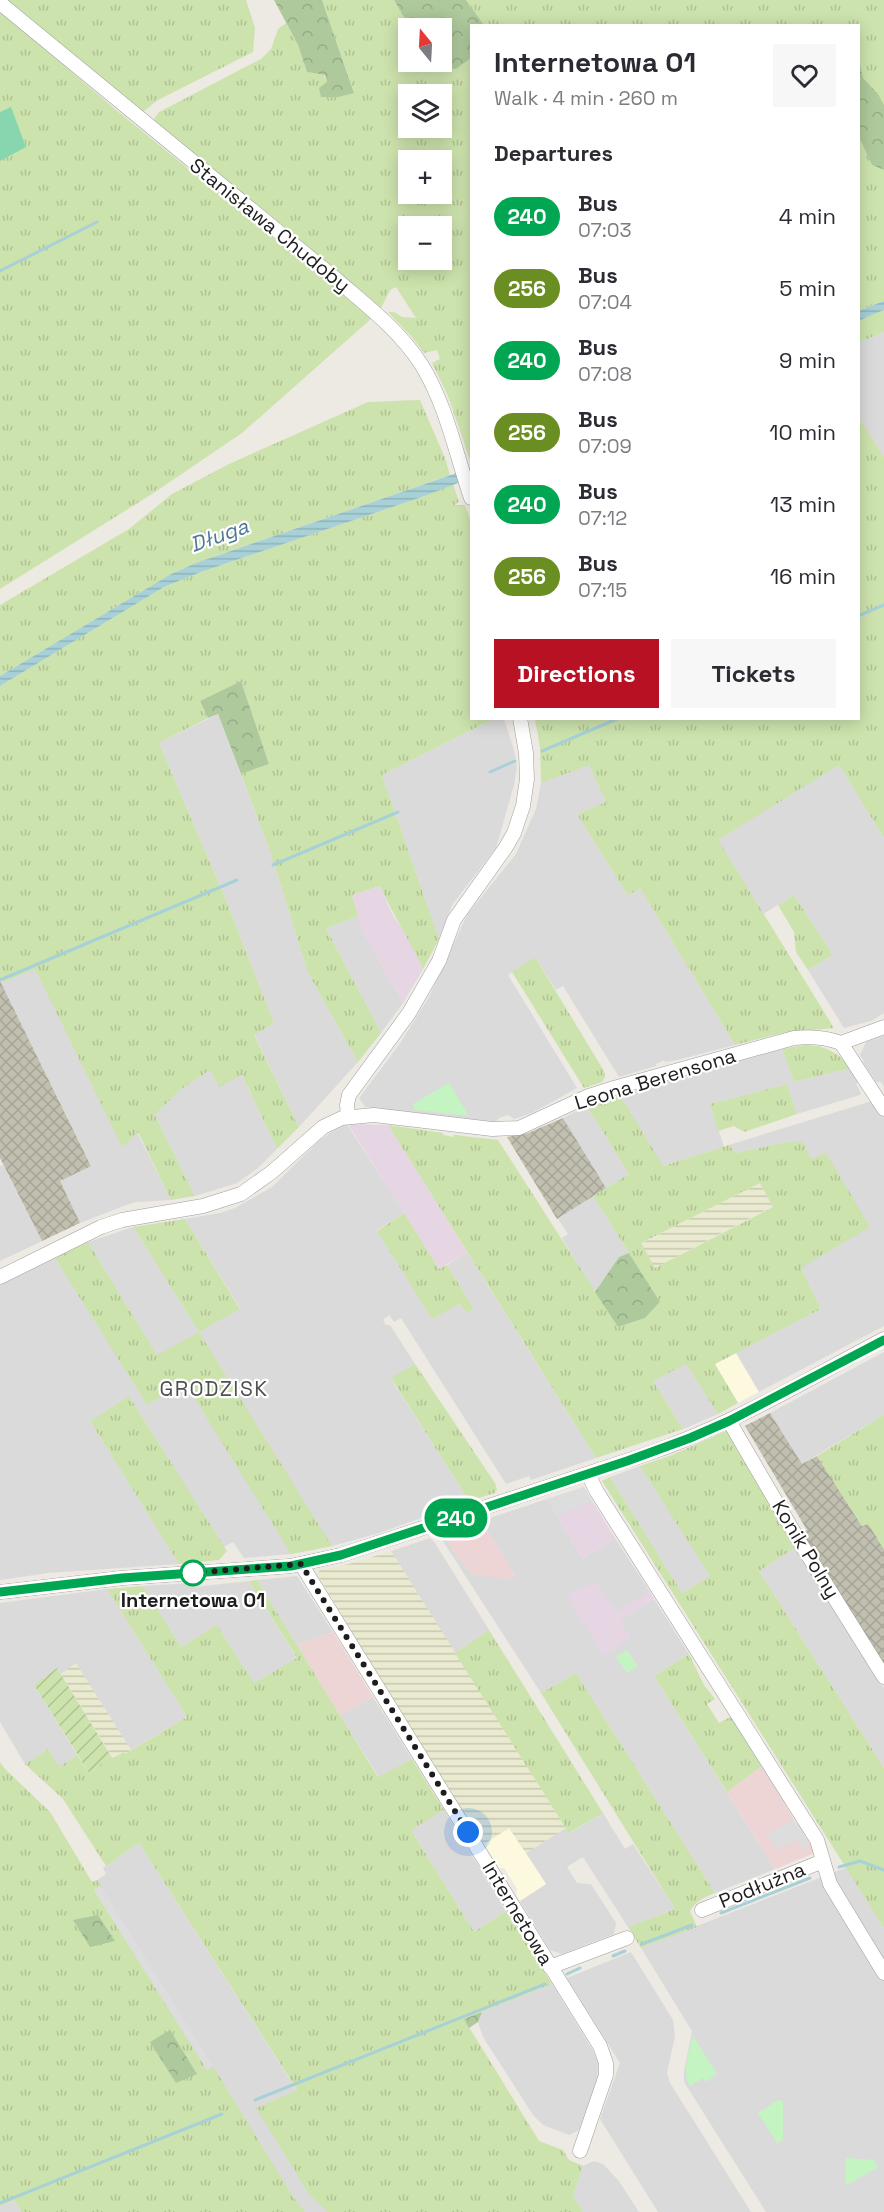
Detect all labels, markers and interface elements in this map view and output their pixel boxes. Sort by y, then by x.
north arrow [398,18,452,72]
map controls [398,18,452,270]
text: Internetowa 01 [494,44,696,80]
button: heart [773,44,836,107]
button: layers [398,84,452,138]
text: Walk · 4 min · 260 m [494,85,678,111]
text: Departures [494,139,613,167]
button: + [398,150,452,204]
street label: Stanisława Chudoby [184,152,356,298]
text: Bus [578,189,618,217]
text: 4 min [779,202,836,230]
text: 240 [507,203,547,230]
button: − [398,216,452,270]
text: 07:03 [578,217,632,243]
text: Bus [578,261,618,289]
text: 5 min [779,274,836,302]
text: 256 [508,275,546,302]
text: 07:04 [578,289,632,315]
text: Bus [578,333,618,361]
text: 9 min [779,346,836,374]
text: 240 [507,347,547,374]
text: 07:08 [578,361,632,387]
text: Bus [578,405,618,433]
text: 10 min [769,418,836,446]
text: 256 [508,419,546,446]
text: 07:09 [578,433,632,459]
text: Bus [578,477,618,505]
text: 13 min [770,490,836,518]
text: 240 [507,491,547,518]
text: 07:12 [578,505,627,531]
water label: Długa [186,512,253,558]
text: Bus [578,549,618,577]
text: 16 min [770,562,836,590]
text: 256 [508,563,546,590]
text: 07:15 [578,577,627,603]
button: Directions [494,639,659,708]
button: Tickets [671,639,836,708]
street label: Leona Berensona [571,1042,739,1116]
district label: GRODZISK [159,1375,269,1402]
street label: Konik Polny [766,1495,846,1603]
line badge: 240 [422,1498,490,1538]
text: 240 [436,1505,476,1532]
marker: Internetowa 01 [180,1560,206,1586]
place label: Internetowa 01 [121,1587,265,1613]
your location [453,1817,483,1847]
street label: Internetowa [477,1856,559,1970]
street label: Podłużna [715,1856,809,1914]

